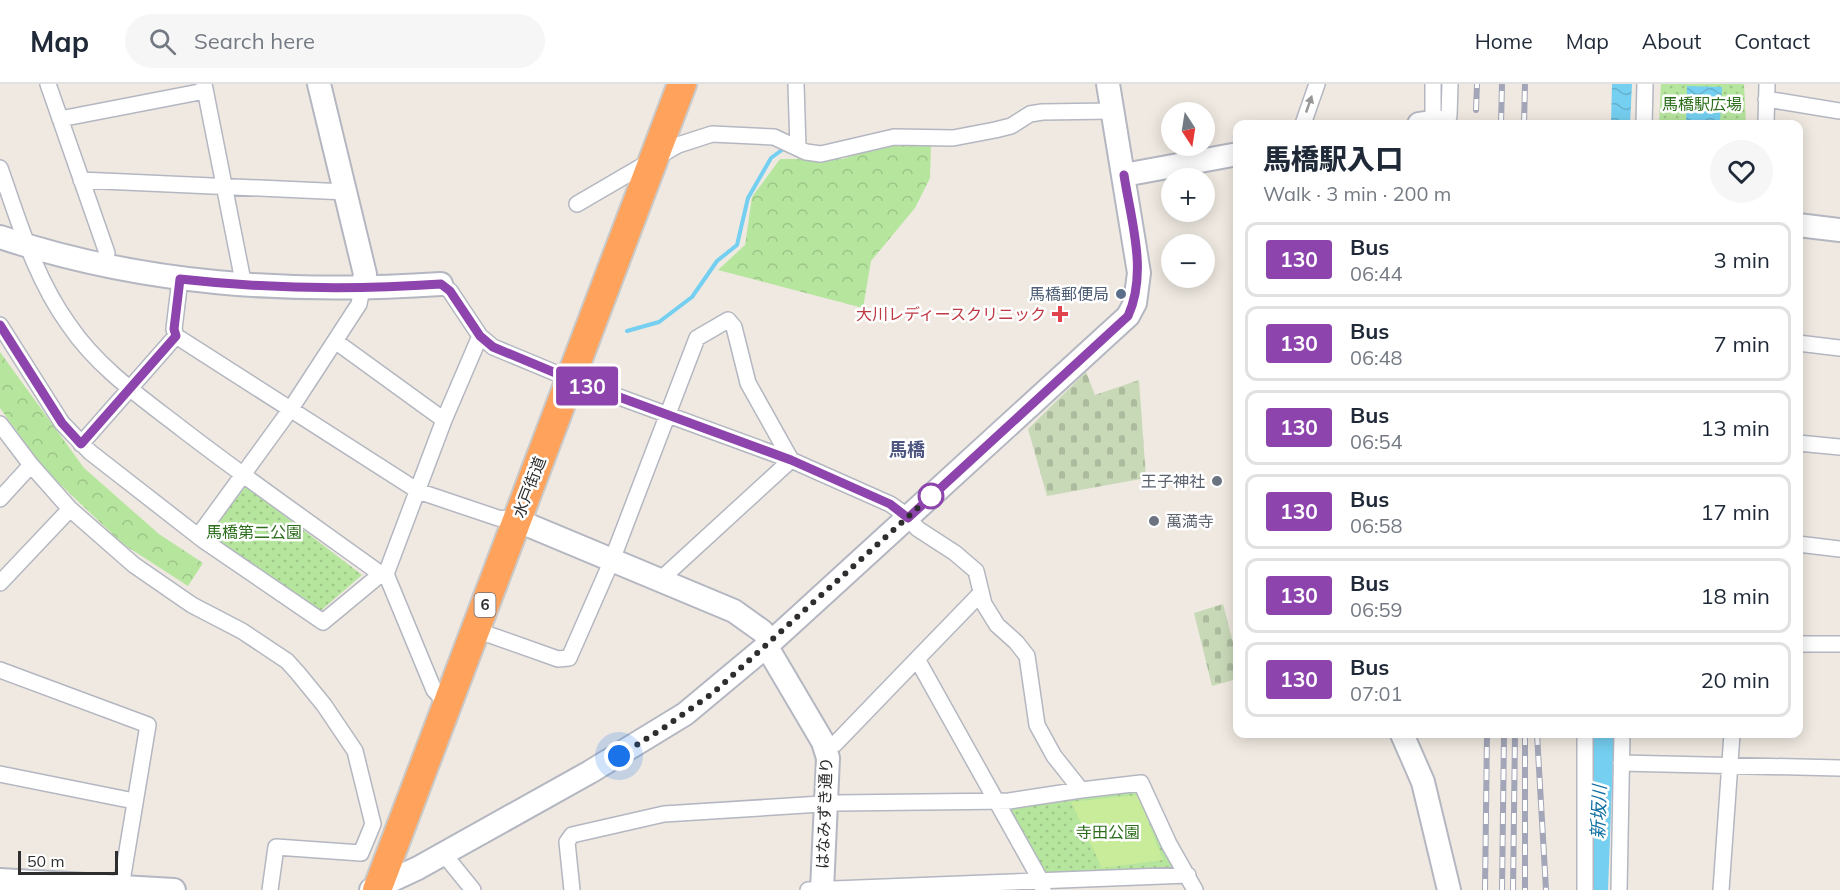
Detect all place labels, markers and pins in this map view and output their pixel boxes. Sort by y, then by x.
place label: 馬橋郵便局 [1029,284,1109,304]
marker: 馬橋郵便局 [1114,287,1128,301]
place label: 大川レディースクリニック [856,304,1046,324]
marker: 大川レディースクリニック [1051,305,1069,323]
place label: 王子神社 [1141,471,1205,491]
marker: 王子神社 [1210,474,1224,488]
unlabelled marker [918,483,944,509]
place label: 萬満寺 [1166,511,1214,531]
marker: 萬満寺 [1147,514,1161,528]

